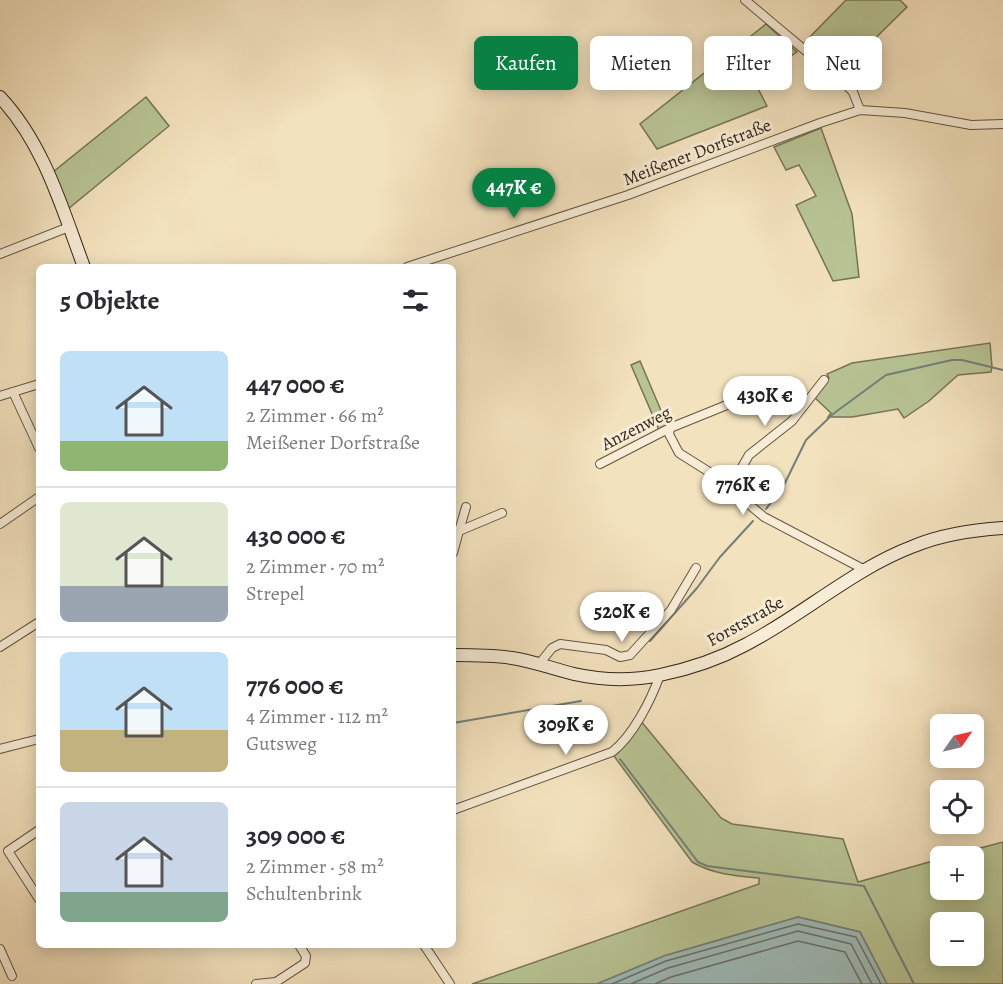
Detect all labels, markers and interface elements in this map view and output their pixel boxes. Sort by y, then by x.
chip: Kaufen [474,36,578,90]
chip: Mieten [590,36,692,90]
chip: Filter [704,36,792,90]
chip: Neu [804,36,882,90]
street label: Meißener Dorfstraße [620,113,774,191]
pin: 447K € [465,168,563,219]
text: 447K € [486,174,542,201]
text: 5 Objekte [60,283,160,318]
icon: filters [399,284,432,317]
text: 447 000 € [246,367,345,402]
icon: home [108,375,180,447]
pin: 430K € [716,376,814,427]
text: 430K € [737,382,793,409]
street label: Anzenweg [596,400,675,456]
text: 2 Zimmer · 66 m² [246,402,384,429]
text: Meißener Dorfstraße [246,429,420,456]
pin: 776K € [694,465,792,516]
text: 776K € [716,471,770,498]
text: 430 000 € [246,518,346,553]
icon: home [108,526,180,598]
text: 2 Zimmer · 70 m² [246,553,384,580]
text: Strepel [246,580,304,607]
street label: Forststraße [702,590,788,652]
pin: 520K € [573,592,671,643]
text: 520K € [594,598,650,625]
text: 776 000 € [246,668,344,703]
icon: home [108,676,180,748]
text: 4 Zimmer · 112 m² [246,703,388,730]
pin: 309K € [517,705,615,756]
text: 309K € [538,711,594,738]
north arrow [930,714,984,768]
map controls [930,714,984,966]
text: Gutsweg [246,730,317,757]
button: locate [930,780,984,834]
text: 309 000 € [246,818,346,853]
icon: home [108,826,180,898]
button: + [930,846,984,900]
text: 2 Zimmer · 58 m² [246,853,384,880]
text: Schultenbrink [246,880,362,907]
button: − [930,912,984,966]

